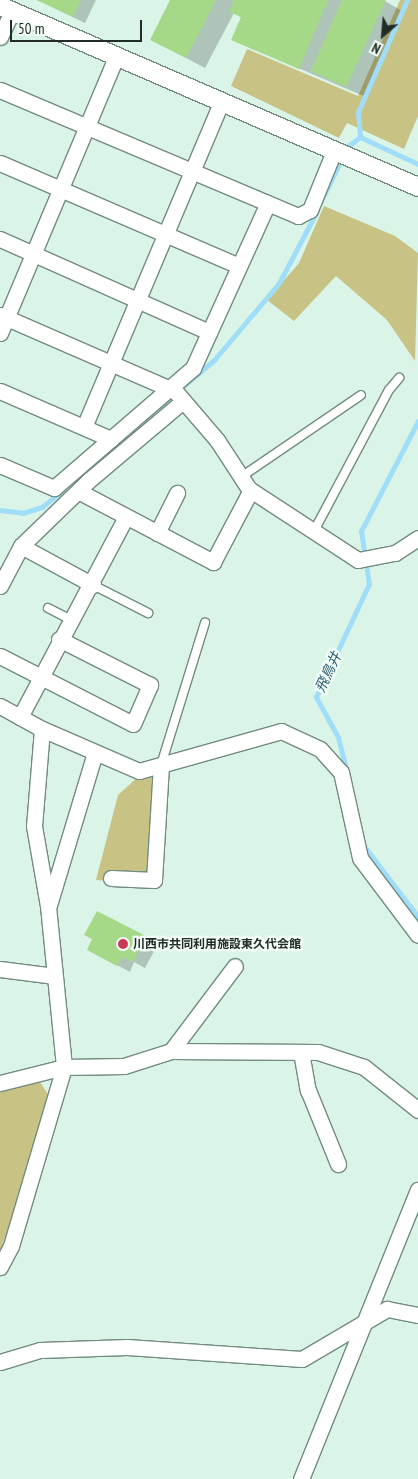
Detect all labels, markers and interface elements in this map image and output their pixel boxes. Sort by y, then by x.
scale bar [12,10,145,42]
north arrow [358,10,408,60]
text: 50 m [18,19,44,38]
text: N [369,39,384,58]
water label: 飛鳥井 [312,649,344,695]
place label: 川西市共同利用施設東久代会館 [133,937,301,951]
marker: 川西市共同利用施設東久代会館 [117,938,129,950]

